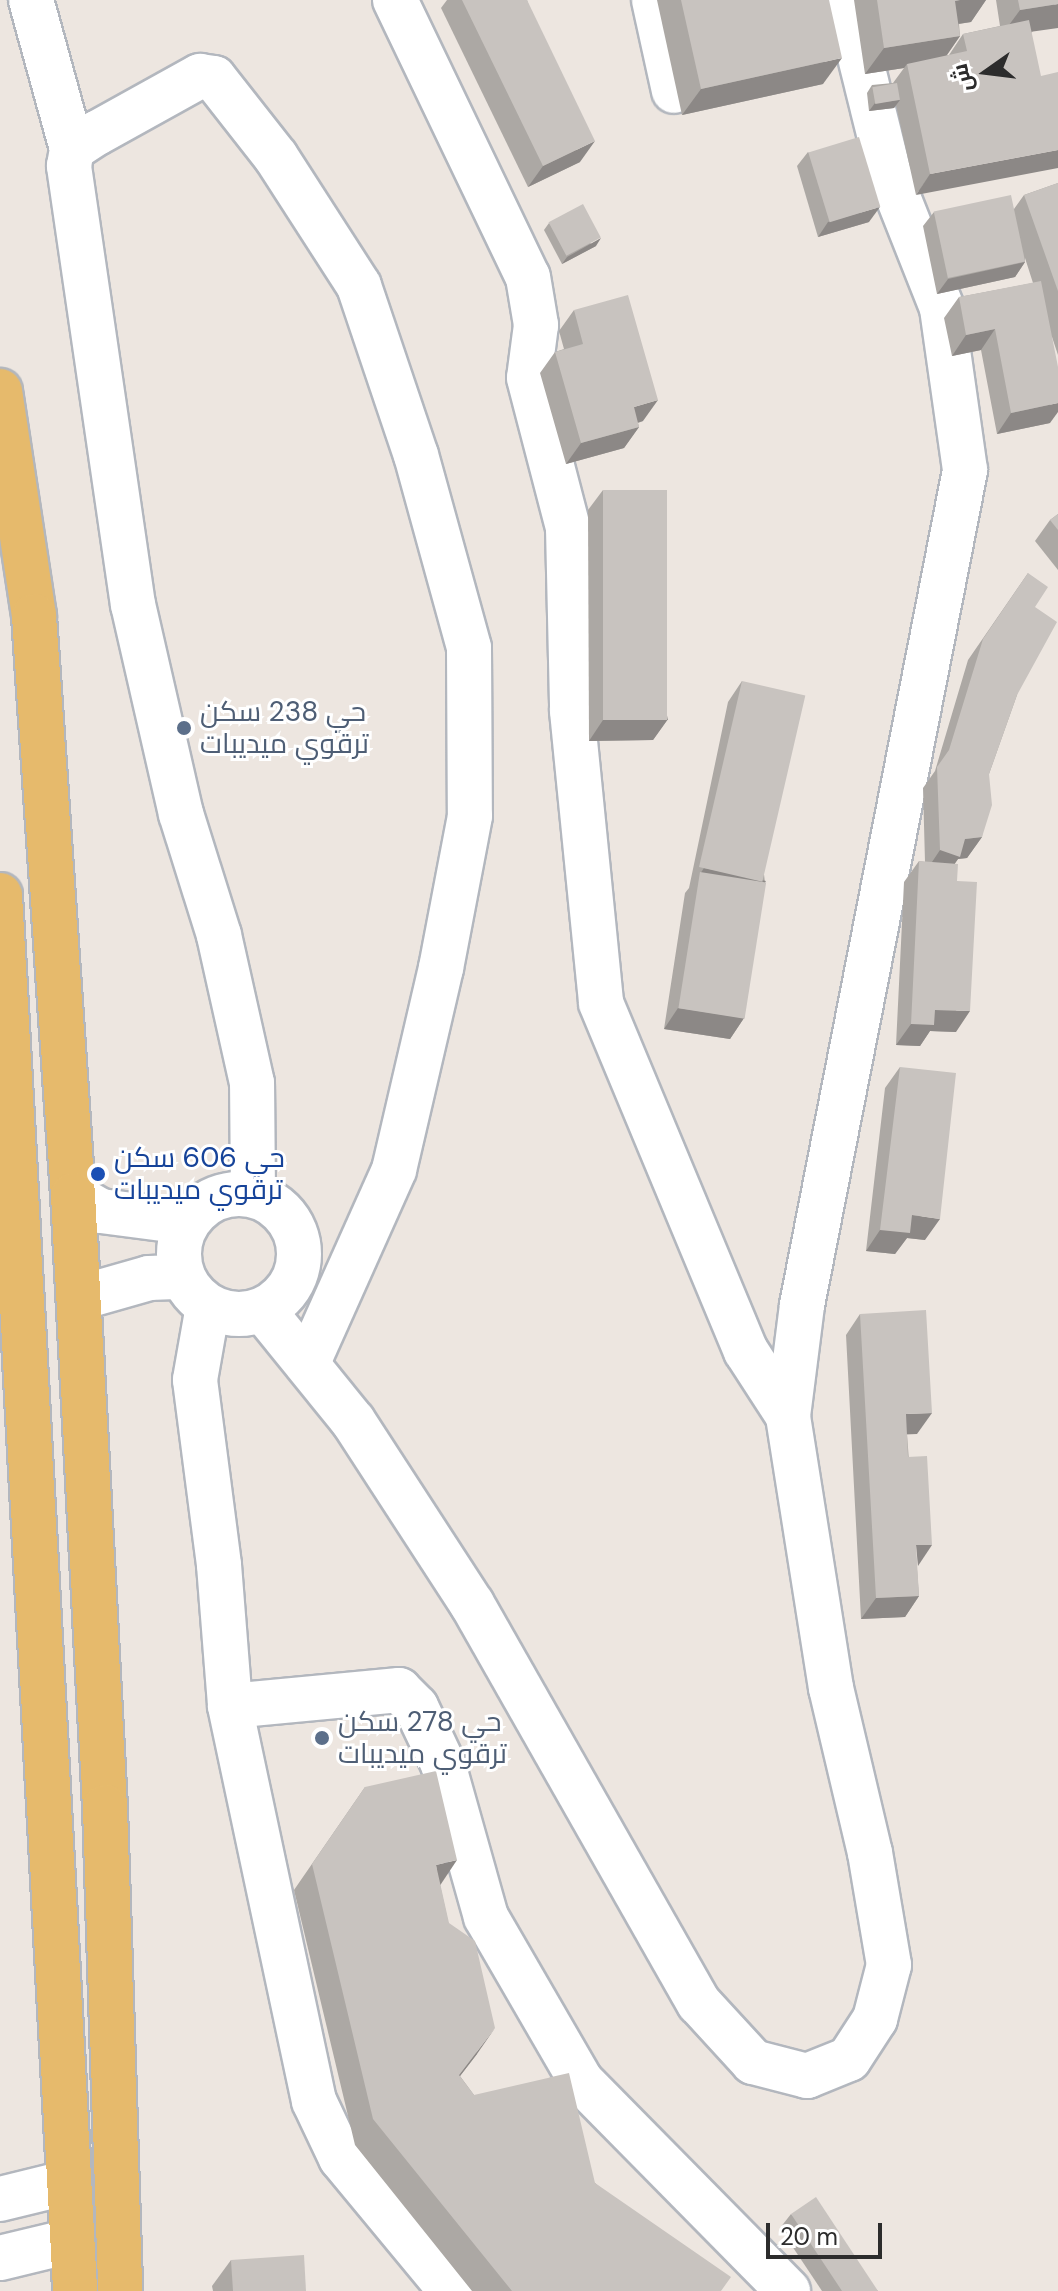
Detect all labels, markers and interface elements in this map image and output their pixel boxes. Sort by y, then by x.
north arrow [946,32,1026,112]
text: ش [945,61,980,95]
place label: حي 238 سكن ترقوي ميديبات [200,695,369,761]
marker: حي 238 سكن ترقوي ميديبات [175,719,193,737]
place label: حي 606 سكن ترقوي ميديبات [114,1141,285,1207]
marker: حي 606 سكن ترقوي ميديبات [89,1165,107,1183]
place label: حي 278 سكن ترقوي ميديبات [338,1705,507,1771]
marker: حي 278 سكن ترقوي ميديبات [313,1729,331,1747]
scale bar [770,2207,886,2257]
text: 20 m [780,2221,838,2252]

